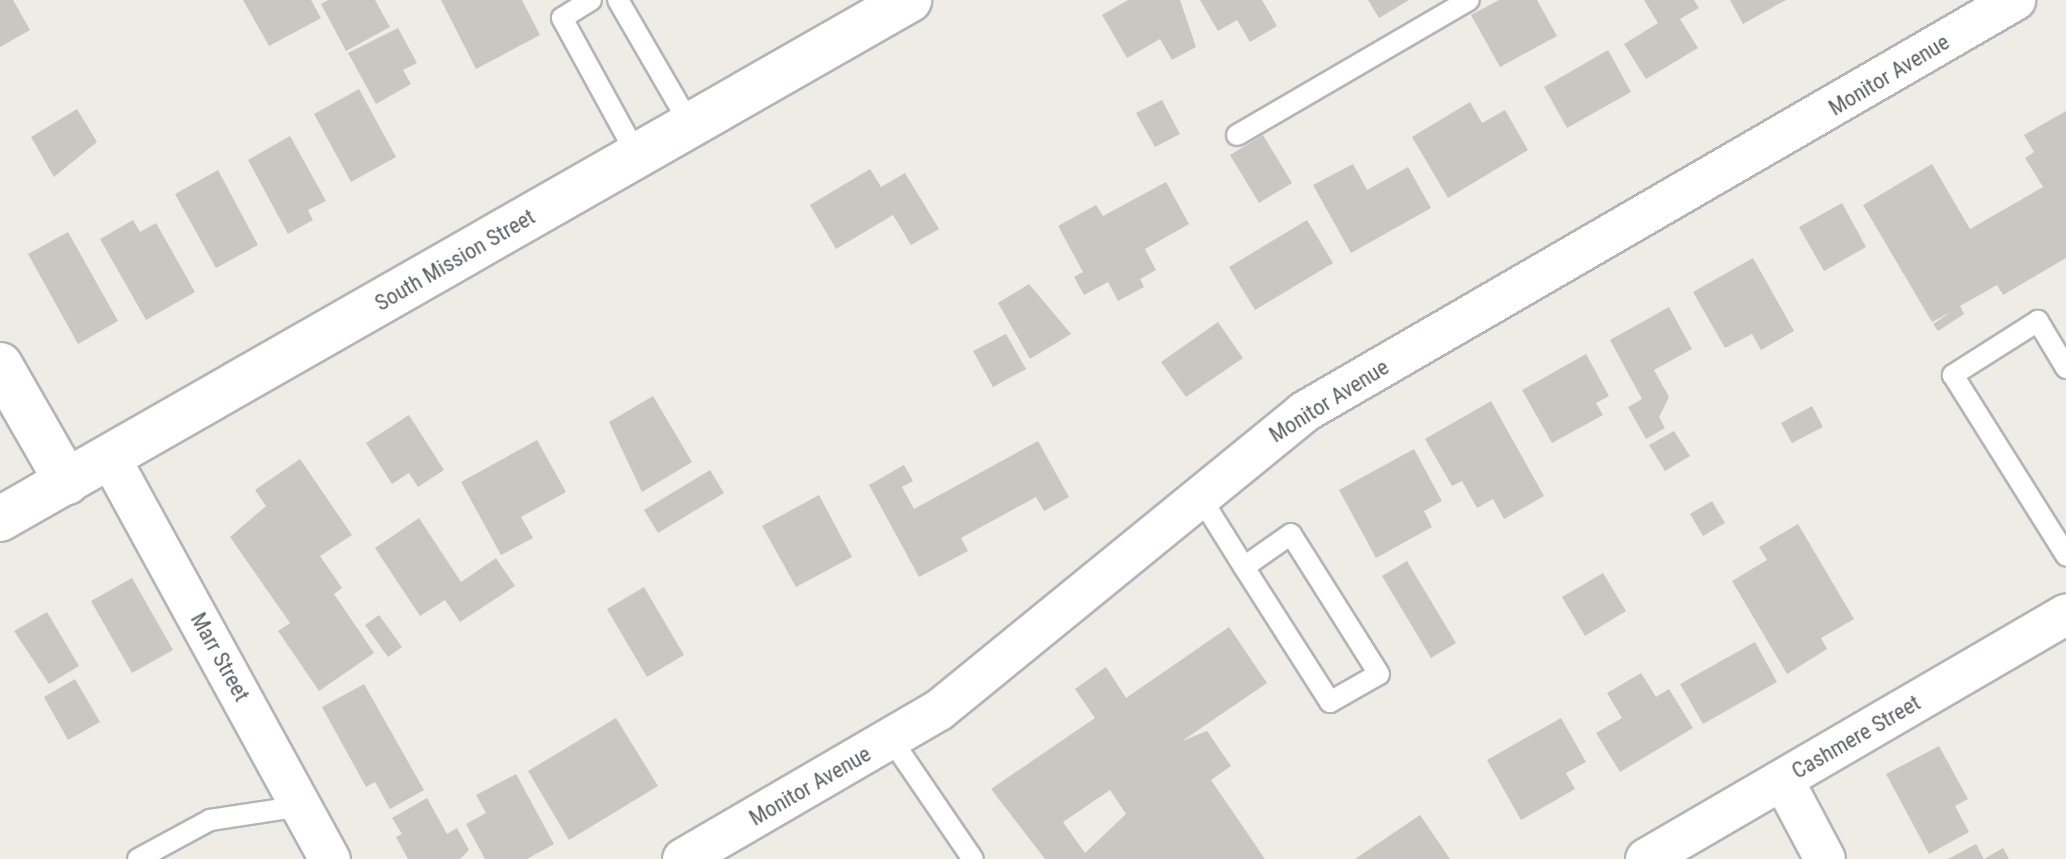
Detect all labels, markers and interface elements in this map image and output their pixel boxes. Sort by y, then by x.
street label: Monitor Avenue [1824,29,1954,121]
street label: South Mission Street [370,203,540,317]
street label: Monitor Avenue [1264,354,1394,448]
street label: Marr Street [185,608,255,706]
street label: Cashmere Street [1787,690,1925,784]
street label: Monitor Avenue [745,741,875,831]

